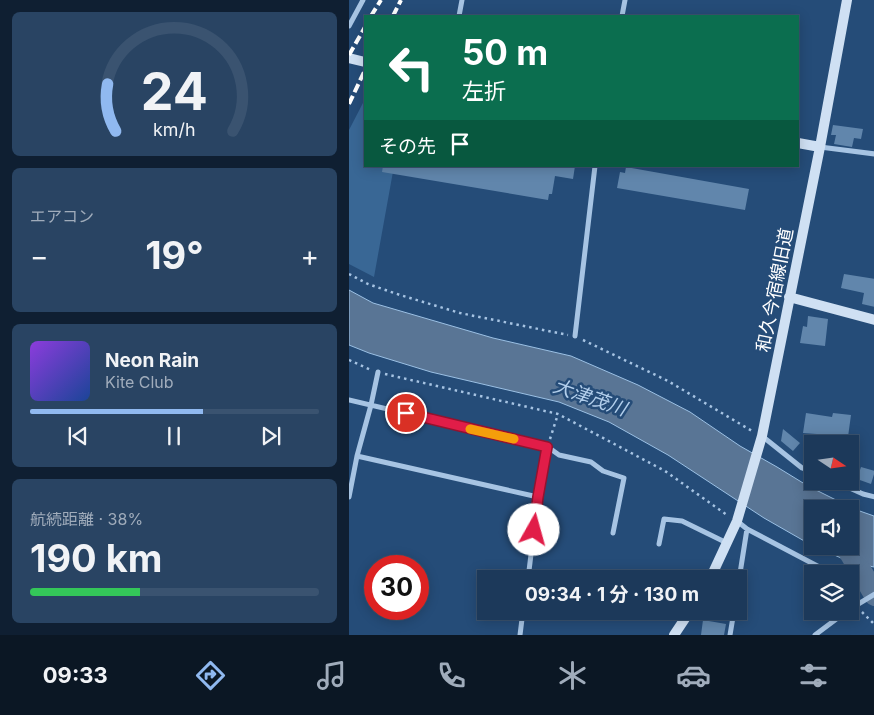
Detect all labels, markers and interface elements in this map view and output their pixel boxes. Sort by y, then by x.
text: 50 m [462,31,548,73]
icon: left [379,35,444,100]
text: 24 [141,60,208,123]
text: 左折 [462,78,506,104]
text: km/h [153,119,196,140]
icon: arrive [446,130,474,158]
text: その先 [379,135,436,158]
text: エアコン [30,206,94,226]
street label: 和久今宿線旧道 [752,226,797,354]
text: 19° [145,232,204,278]
text: − [30,239,49,273]
text: + [300,239,319,273]
text: Neon Rain [105,349,199,372]
text: Kite Club [105,372,174,392]
water label: 大津茂川 [550,374,631,421]
pin [385,392,427,434]
icon: arrive [392,399,420,427]
icon: previous [64,422,92,450]
icon: pause [160,422,188,450]
icon: next [257,422,285,450]
north arrow [804,435,859,490]
map controls [804,435,859,620]
button: sound [804,500,859,555]
position arrow [507,503,559,555]
text: 航続距離 · 38% [30,509,143,529]
text: 190 km [30,535,162,581]
speed limit sign: 30 [364,555,429,620]
button: layers [804,565,859,620]
text: 09:34 · 1 分 · 130 m [525,583,699,606]
icon: directions [193,658,228,693]
icon: music [314,658,349,693]
icon: phone [434,658,469,693]
icon: climate [555,658,590,693]
icon: car [676,658,711,693]
icon: filters [796,658,831,693]
text: 09:33 [43,662,108,688]

